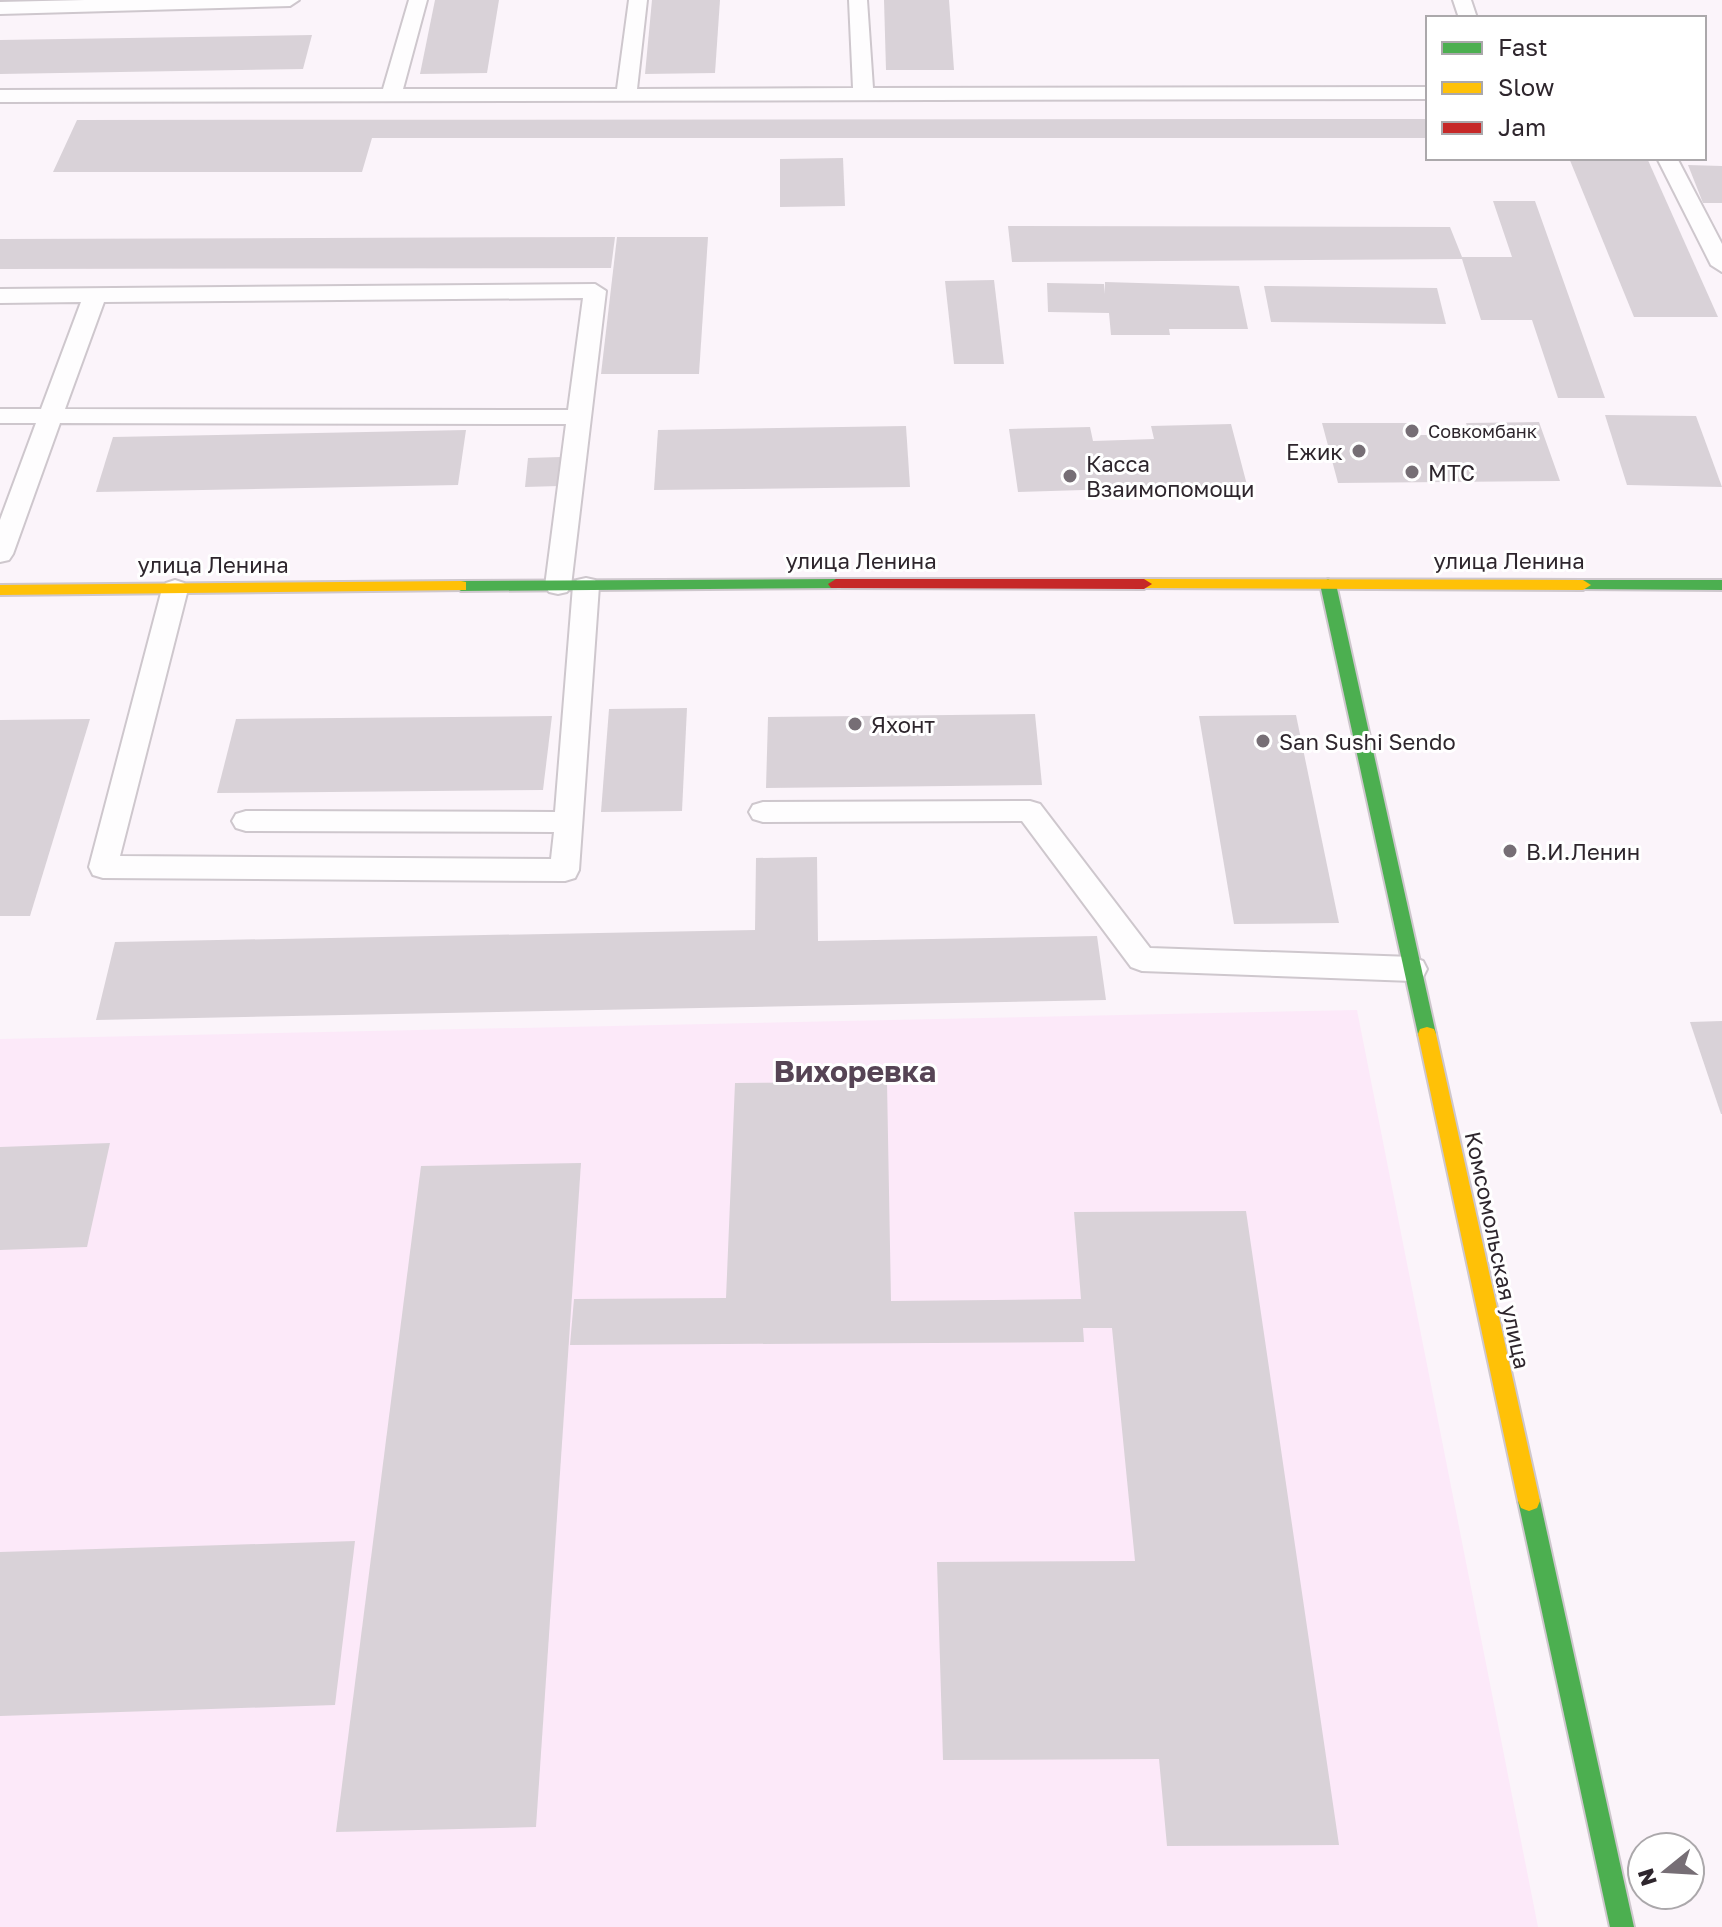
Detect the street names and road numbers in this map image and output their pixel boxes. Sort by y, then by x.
street label: улица Ленина [785,547,937,574]
street label: улица Ленина [1433,547,1585,574]
street label: улица Ленина [137,551,289,578]
street label: Комсомольская улица [1460,1129,1536,1371]

